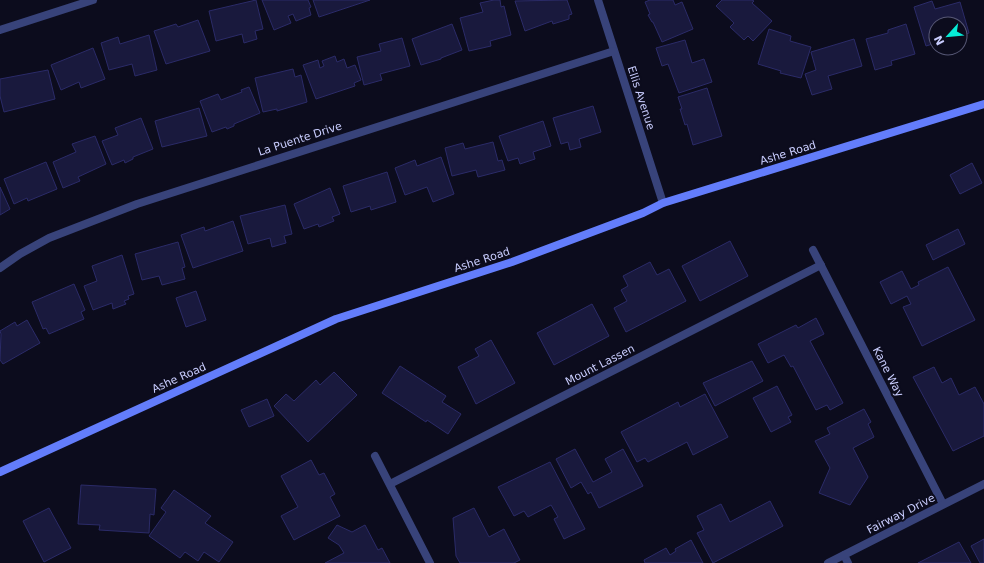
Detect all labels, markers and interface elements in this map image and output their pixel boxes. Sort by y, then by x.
north arrow [928,16,968,56]
text: N [932,33,947,47]
street label: Ellis Avenue [625,65,657,132]
street label: La Puente Drive [256,119,344,159]
street label: Ashe Road [758,138,818,168]
street label: Ashe Road [452,245,512,275]
street label: Mount Lassen [563,342,637,388]
street label: Kane Way [870,345,906,400]
street label: Ashe Road [150,360,208,396]
street label: Fairway Drive [865,491,937,537]

